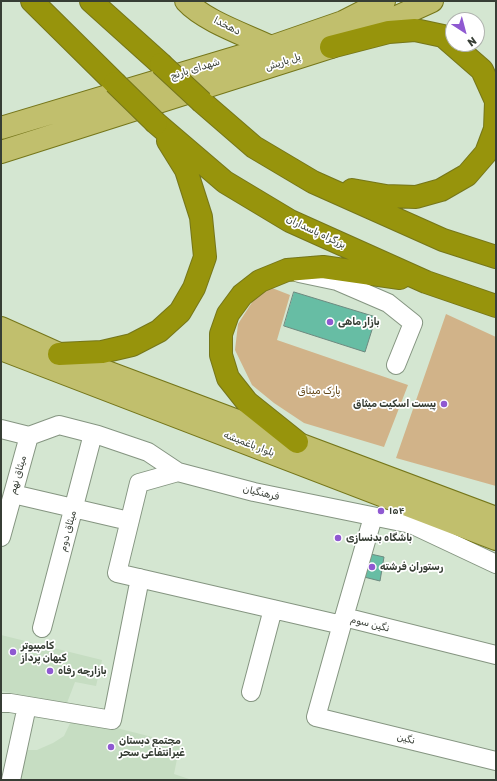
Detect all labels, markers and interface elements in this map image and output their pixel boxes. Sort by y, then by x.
north arrow [445,12,485,52]
street label: دهخدا [212,14,242,38]
text: N [465,34,479,49]
street label: پل باریش [264,51,302,73]
street label: شهدای بارنج [169,56,221,82]
street label: بزرگراه پاسداران [284,213,348,251]
place label: بازار ماهی [338,316,380,328]
marker: بازار ماهی [325,317,335,327]
park label: پارک میثاق [298,385,340,397]
place label: پیست اسکیت میثاق [353,398,436,410]
marker: پیست اسکیت میثاق [439,399,449,409]
street label: بلوار باغمیشه [222,429,276,459]
street label: میثاق نهم [7,454,29,496]
street label: فرهنگیان [242,483,280,503]
place label: ۱۵۴ [389,505,405,517]
marker: ۱۵۴ [376,506,386,516]
street label: میثاق دوم [57,509,79,553]
place label: باشگاه بدنسازی [346,532,412,544]
marker: باشگاه بدنسازی [333,533,343,543]
place label: رستوران فرشته [380,561,443,573]
marker: رستوران فرشته [367,562,377,572]
street label: نگین سوم [349,613,391,635]
place label: کامپیوتر کیهان پرداز [21,640,67,664]
marker: کامپیوتر کیهان پرداز [8,647,18,657]
place label: بازارچه رفاه [58,665,107,677]
marker: بازارچه رفاه [45,666,55,676]
street label: نگین [396,731,416,747]
place label: مجتمع دبستان غیرانتفاعی سحر [119,735,185,758]
marker: مجتمع دبستان غیرانتفاعی سحر [106,742,116,752]

